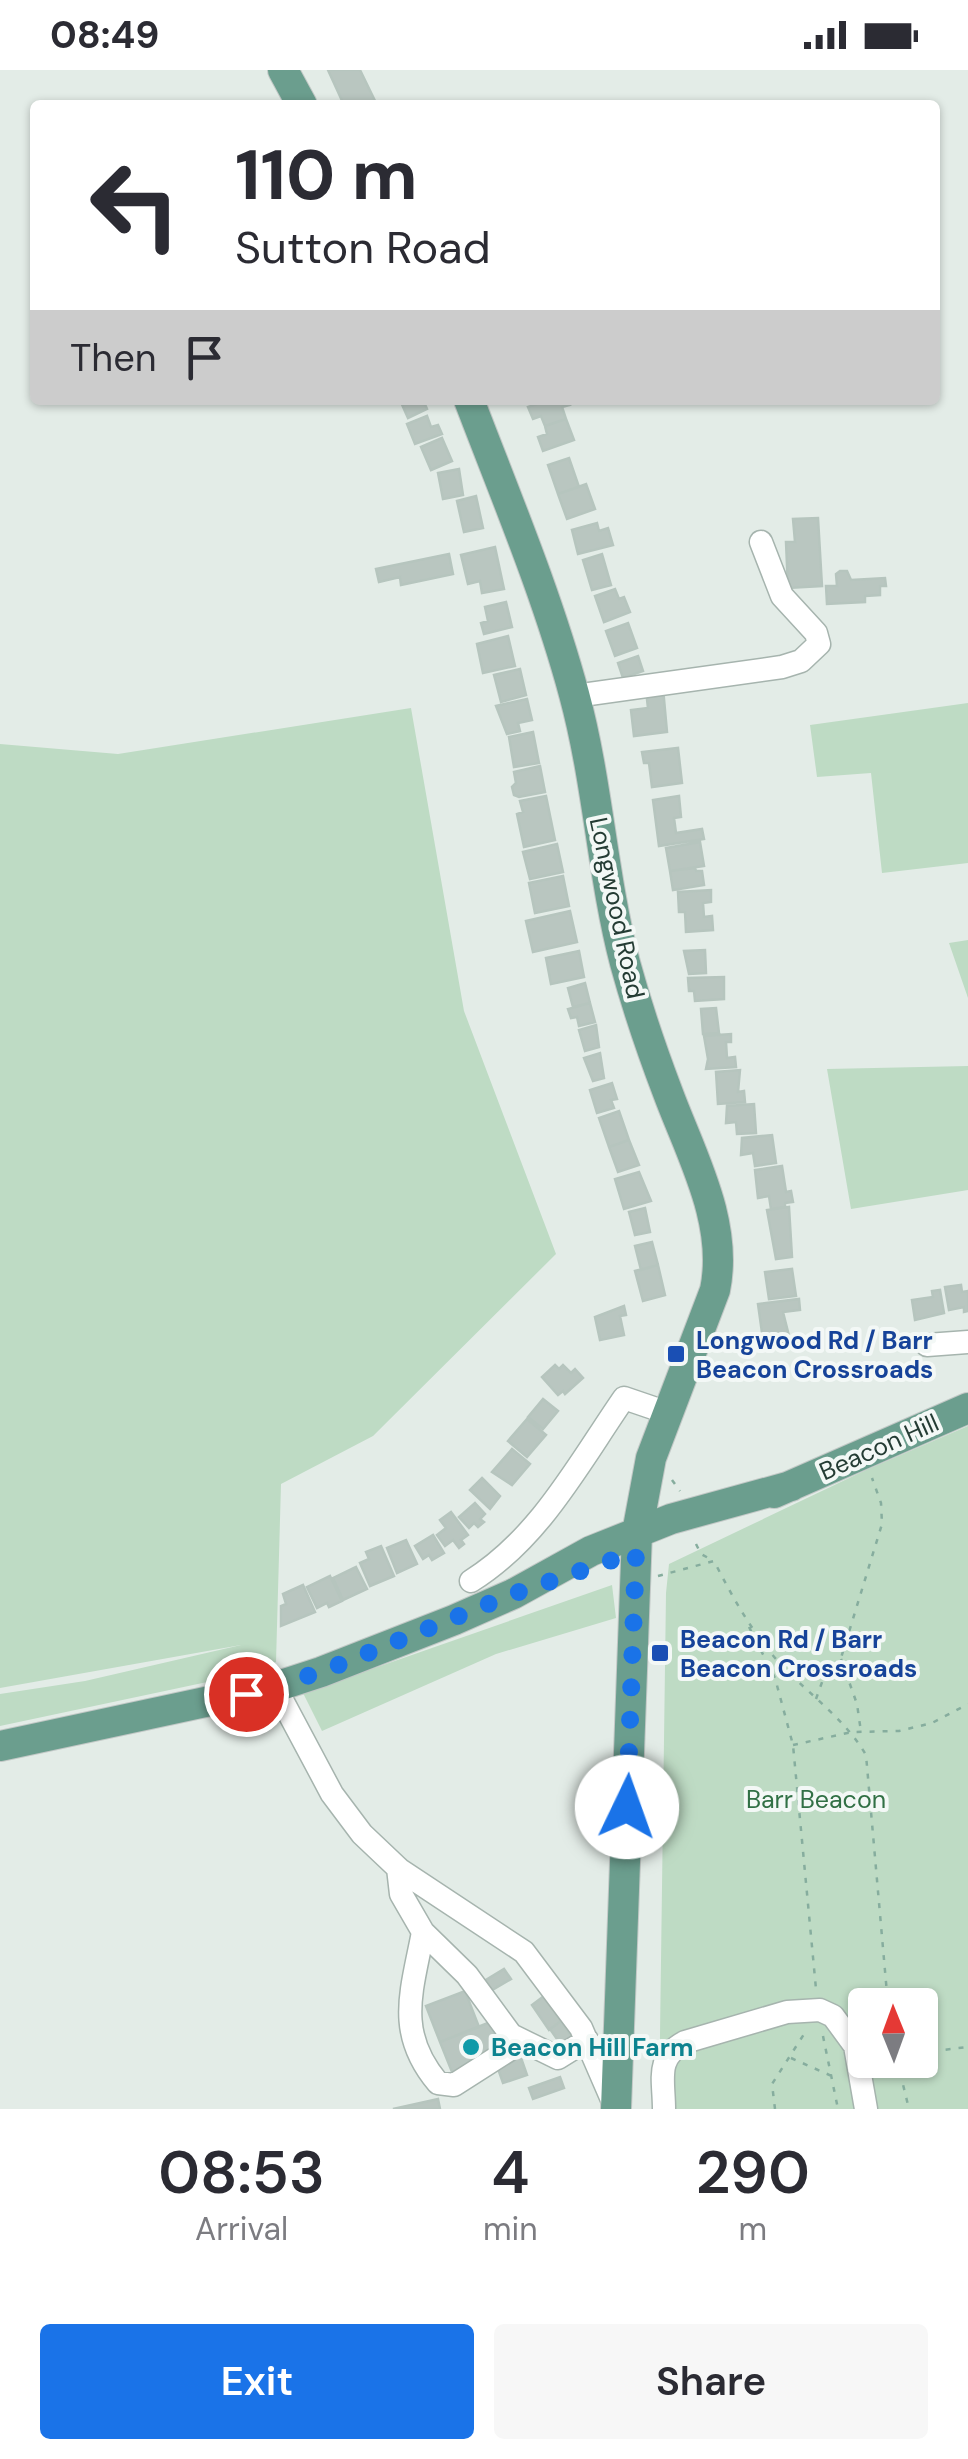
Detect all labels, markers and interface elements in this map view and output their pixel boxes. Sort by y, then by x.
text: 08:49 [50,10,159,60]
text: 110 m [235,130,418,221]
icon: left [70,140,200,270]
text: Sutton Road [235,218,491,277]
icon: arrive [177,330,232,385]
text: Then [70,333,157,383]
street label: Longwood Road [582,814,652,1002]
place label: Longwood Rd / Barr Beacon Crossroads [696,1324,933,1386]
marker: Longwood Rd / Barr Beacon Crossroads [665,1343,687,1365]
street label: Beacon Hill [814,1406,944,1488]
place label: Beacon Rd / Barr Beacon Crossroads [680,1623,917,1685]
marker: Beacon Rd / Barr Beacon Crossroads [649,1642,671,1664]
pin [204,1652,289,1737]
icon: arrive [219,1667,274,1722]
position arrow [575,1755,679,1859]
park label: Barr Beacon [746,1783,886,1816]
north arrow [848,1988,938,2078]
map controls [848,1988,938,2078]
place label: Beacon Hill Farm [491,2031,694,2064]
marker: Beacon Hill Farm [460,2036,482,2058]
text: 08:53 [158,2133,325,2212]
text: 4 [491,2133,529,2212]
text: 290 [696,2133,810,2212]
text: Arrival [195,2208,288,2250]
text: min [483,2208,538,2250]
text: m [739,2208,767,2250]
button: Exit [40,2324,474,2439]
button: Share [494,2324,928,2439]

